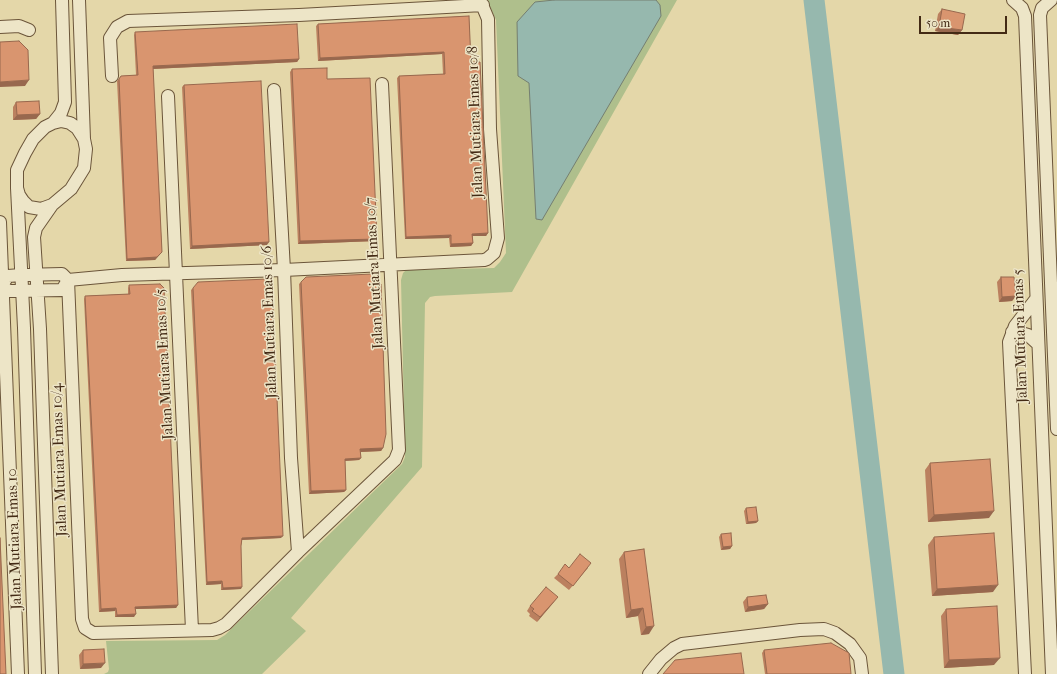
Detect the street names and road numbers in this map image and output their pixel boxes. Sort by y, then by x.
street label: Jalan Mutiara Emas 10/8 [464,45,488,199]
street label: Jalan Mutiara Emas 10/7 [362,197,388,349]
street label: Jalan Mutiara Emas 10/6 [258,245,282,399]
street label: Jalan Mutiara Emas 5 [1010,269,1032,403]
street label: Jalan Mutiara Emas 10/5 [152,288,178,440]
street label: Jalan Mutiara Emas 10/4 [48,383,72,537]
street label: Jalan Mutiara Emas 10 [4,468,26,610]

